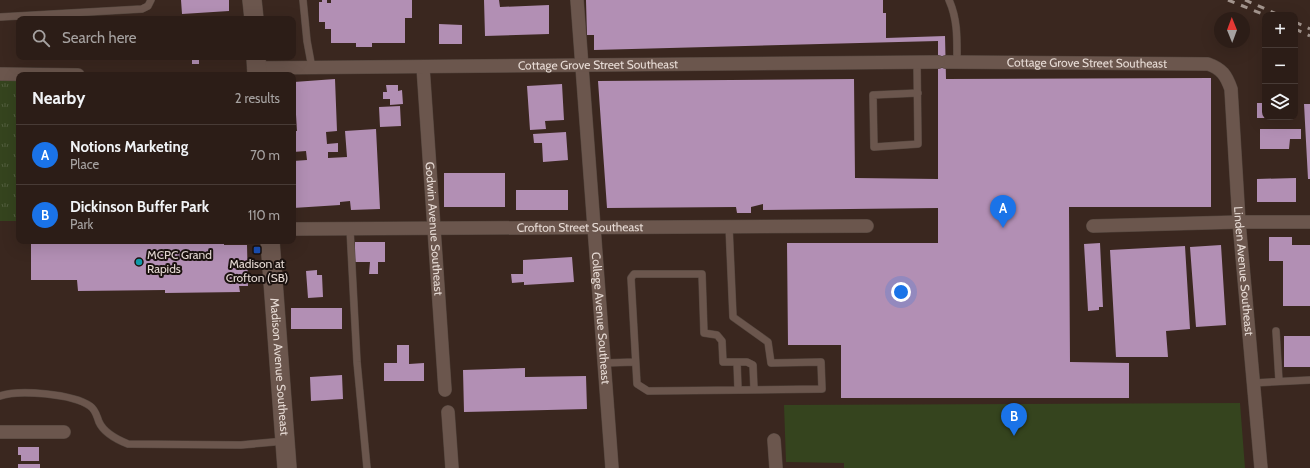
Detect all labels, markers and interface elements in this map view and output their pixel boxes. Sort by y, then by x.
north arrow [1214,12,1250,48]
map controls [1262,12,1298,120]
button: + [1262,12,1298,48]
search box [16,16,296,60]
icon: search [30,27,52,49]
text: Search here [62,29,137,47]
button: − [1262,48,1298,84]
street label: Cottage Grove Street Southeast [1007,54,1167,71]
street label: Cottage Grove Street Southeast [518,56,678,73]
button: layers [1262,84,1298,120]
text: Nearby [32,88,85,108]
text: 2 results [235,90,280,106]
text: Notions Marketing [70,138,188,156]
text: A [41,147,49,163]
text: 70 m [250,147,280,163]
text: Place [70,156,99,172]
street label: Godwin Avenue Southeast [422,161,447,296]
pin: A [990,195,1016,228]
text: Dickinson Buffer Park [70,198,209,216]
street label: Linden Avenue Southeast [1231,206,1257,336]
text: B [41,207,49,223]
text: 110 m [248,207,280,223]
text: Park [70,216,93,232]
street label: Crofton Street Southeast [517,219,643,235]
marker: Madison at Crofton (SB) [252,245,262,255]
place label: MCPC Grand Rapids [147,247,212,276]
street label: College Avenue Southeast [589,251,614,385]
place label: Madison at Crofton (SB) [226,256,288,285]
marker: MCPC Grand Rapids [134,257,144,267]
your location [891,282,911,302]
street label: Madison Avenue Southeast [267,297,293,436]
pin: B [1001,403,1027,436]

